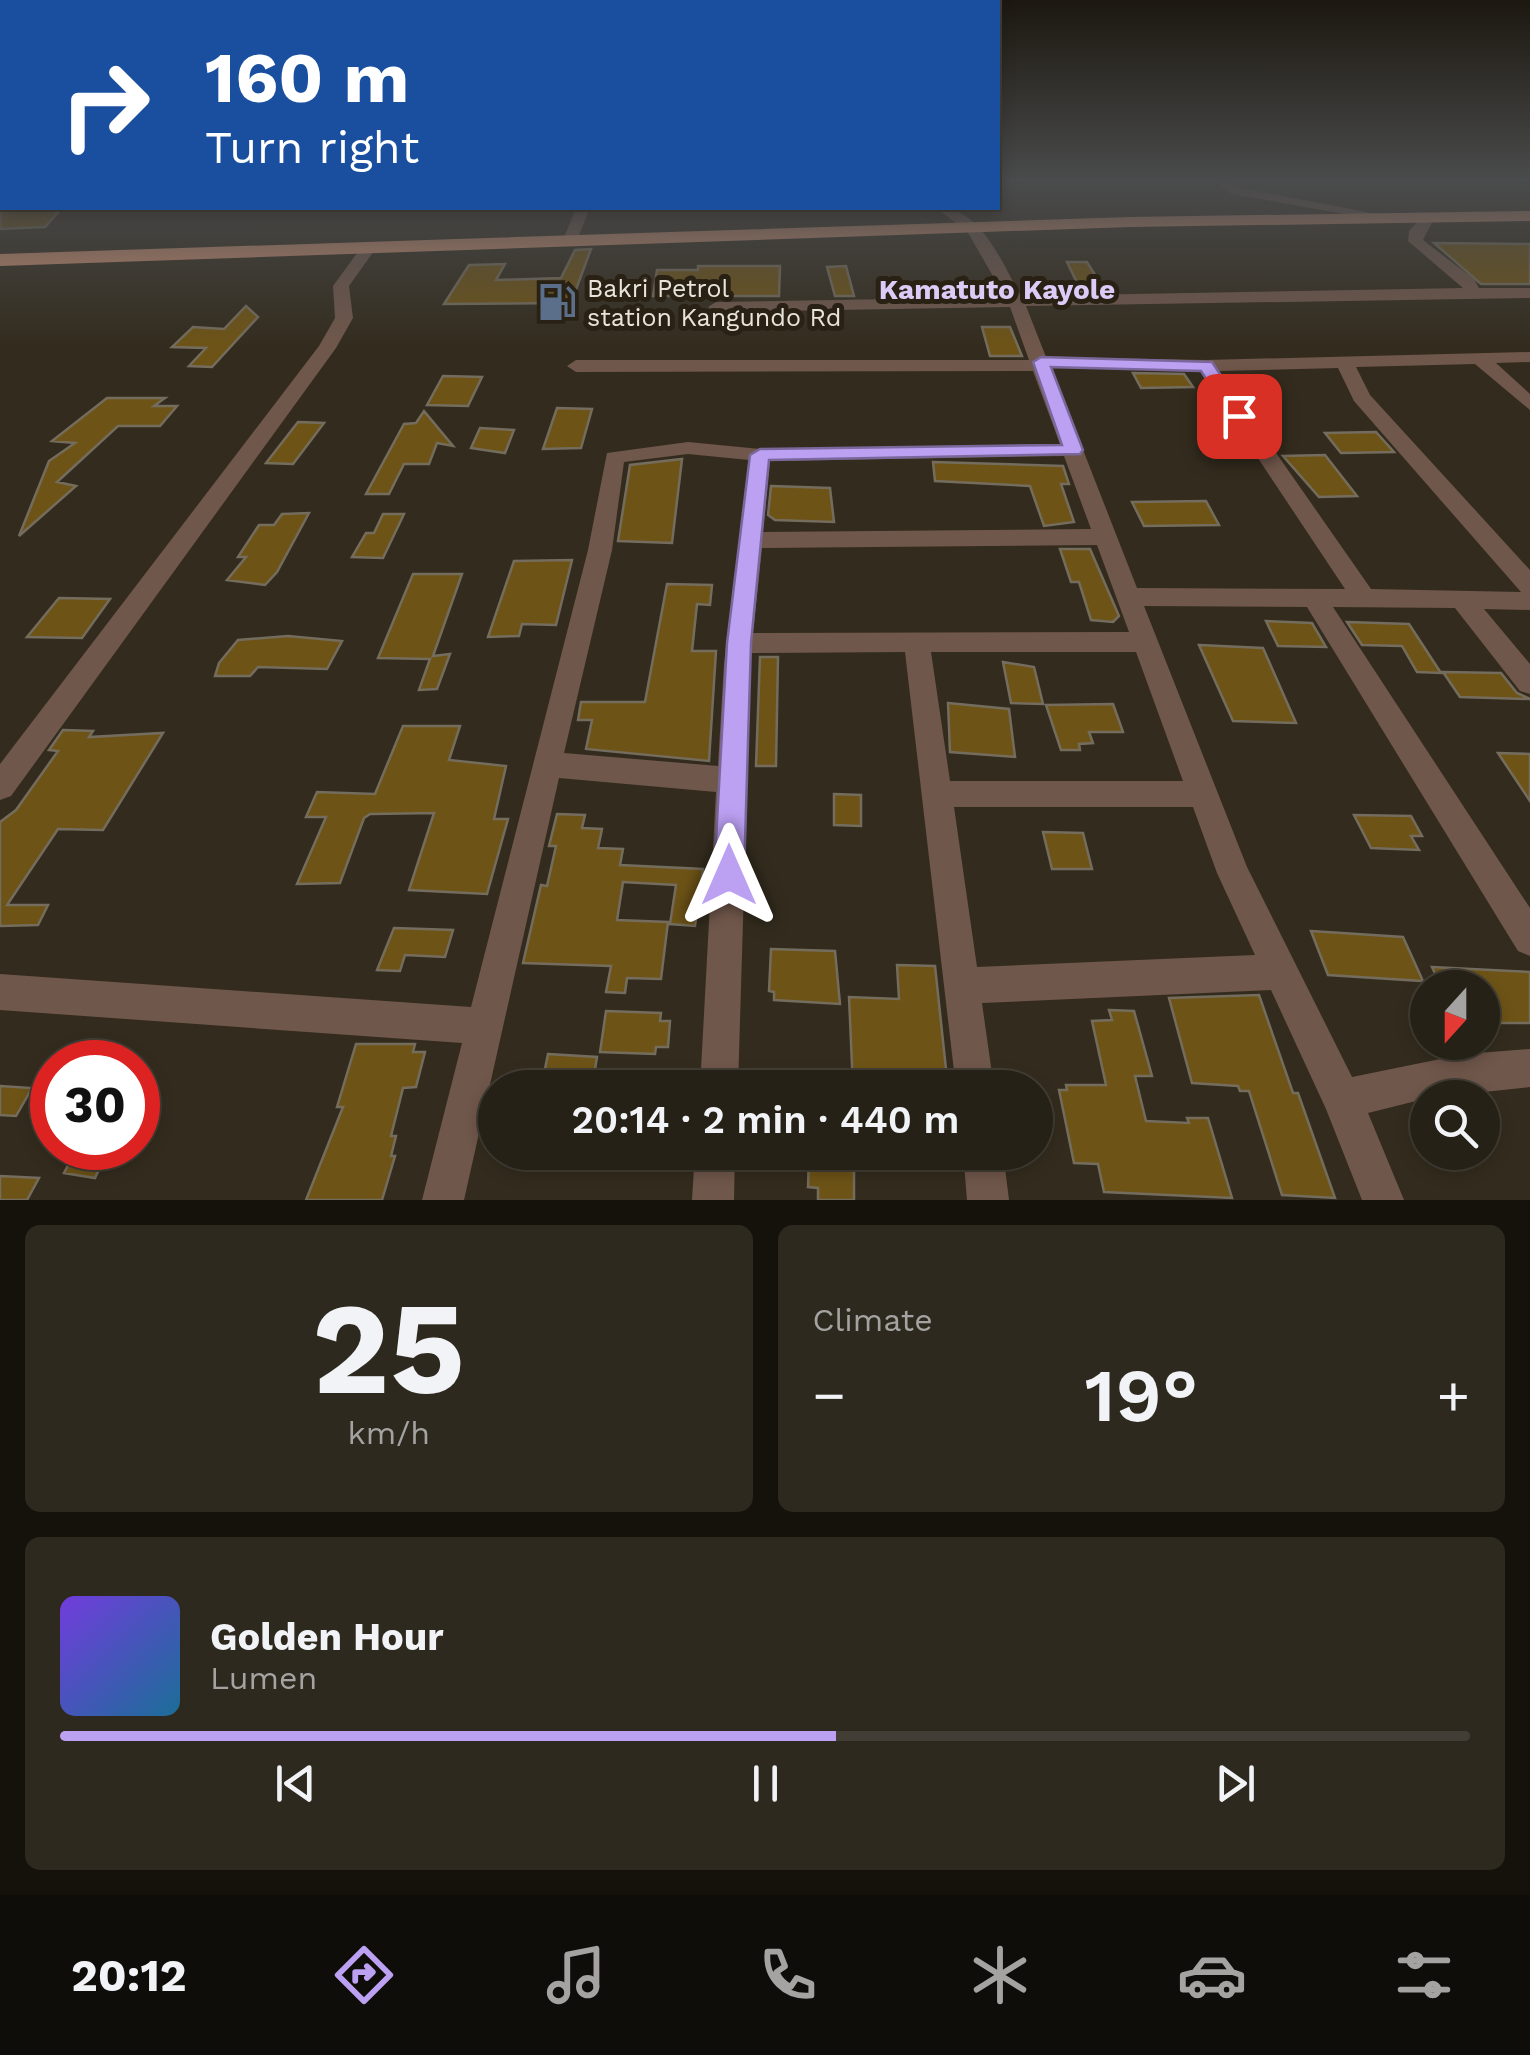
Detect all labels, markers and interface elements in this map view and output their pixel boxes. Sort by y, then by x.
text: 160 m [205,37,409,119]
icon: right [40,40,170,170]
text: Turn right [205,121,419,174]
district label: Kamatuto Kayole [879,273,1115,306]
place label: Bakri Petrol station Kangundo Rd [587,274,841,332]
fuel station icon: Bakri Petrol station Kangundo Rd [536,281,578,323]
pin [1197,374,1282,459]
icon: arrive [1212,389,1267,444]
position arrow [677,823,781,927]
north arrow [1410,970,1500,1060]
map controls [1410,970,1500,1170]
speed limit sign: 30 [30,1040,160,1170]
button: search [1410,1080,1500,1170]
text: 20:14 · 2 min · 440 m [572,1098,959,1142]
text: 25 [312,1272,465,1425]
text: Climate [813,1301,933,1339]
text: 19° [1084,1351,1198,1439]
text: − [813,1363,846,1427]
text: + [1437,1363,1470,1427]
text: km/h [348,1414,430,1452]
text: Golden Hour [210,1615,444,1659]
text: Lumen [210,1659,317,1697]
icon: previous [268,1756,323,1811]
icon: pause [738,1756,793,1811]
icon: next [1208,1756,1263,1811]
icon: directions [329,1940,399,2010]
icon: music [541,1940,611,2010]
icon: phone [753,1940,823,2010]
icon: climate [965,1940,1035,2010]
icon: car [1177,1940,1247,2010]
icon: filters [1389,1940,1459,2010]
text: 20:12 [71,1949,187,2002]

